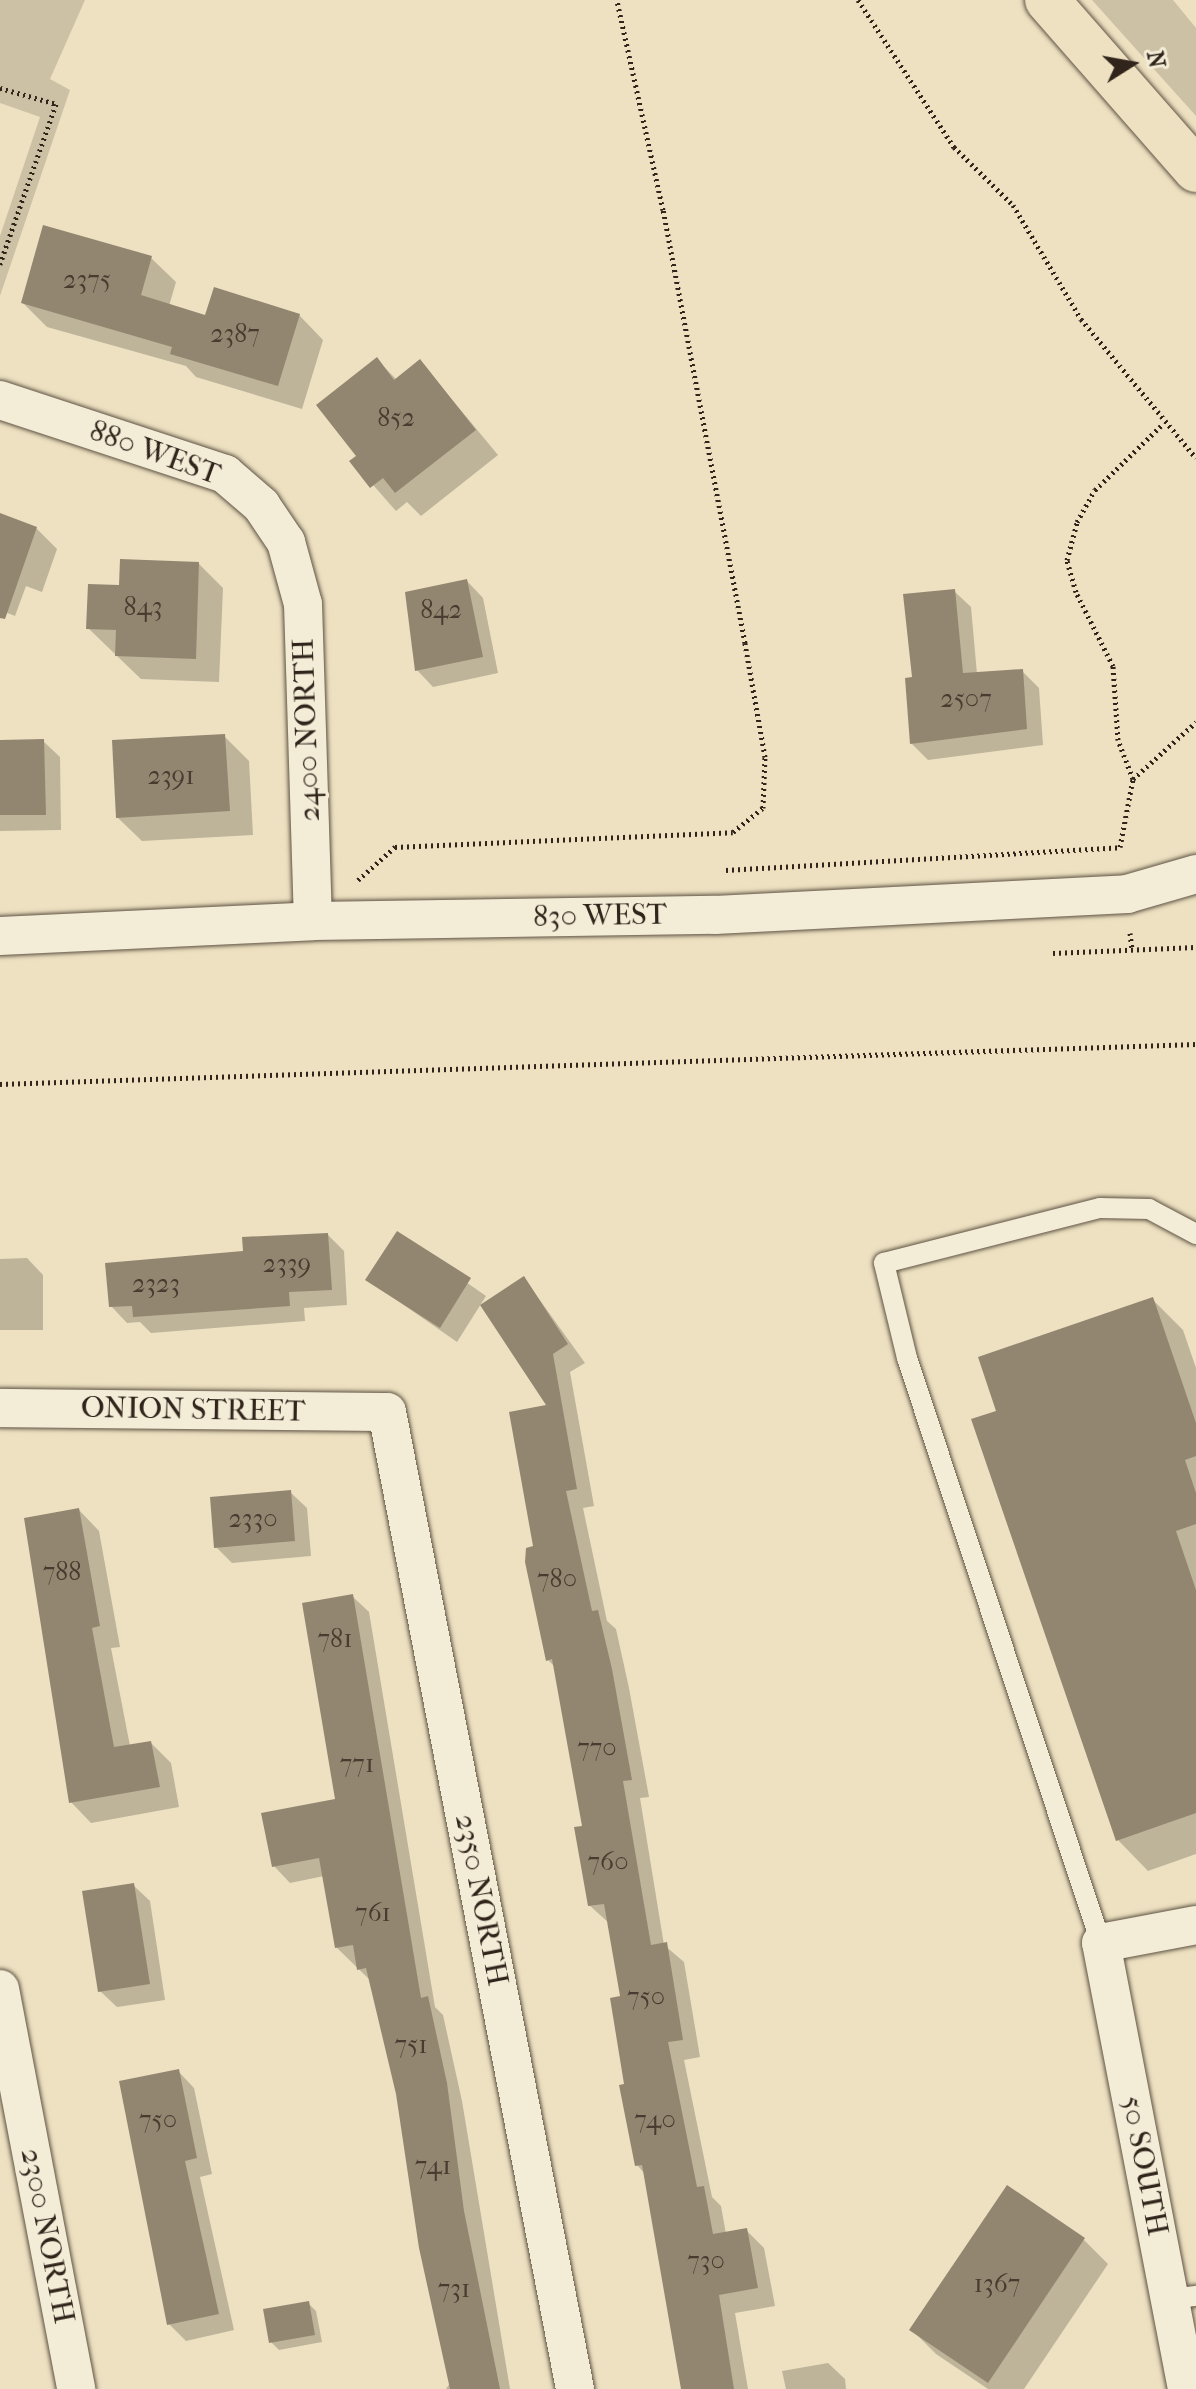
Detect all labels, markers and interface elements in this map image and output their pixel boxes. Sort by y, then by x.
north arrow [1092,24,1172,104]
text: N [1141,49,1170,70]
house number: 2375 [63,264,111,296]
house number: 2387 [210,318,260,350]
house number: 852 [377,402,415,434]
street label: 880 WEST [85,413,225,493]
house number: 843 [124,591,162,623]
house number: 842 [420,594,462,626]
street label: 2400 NORTH [286,638,328,822]
house number: 2507 [940,683,992,715]
house number: 2391 [148,760,194,792]
street label: 830 WEST [533,897,667,935]
house number: 2339 [263,1248,311,1280]
house number: 2323 [132,1268,180,1300]
street label: ONION STREET [81,1390,305,1430]
house number: 2330 [228,1503,278,1535]
house number: 788 [43,1556,81,1588]
house number: 780 [537,1563,577,1595]
house number: 781 [318,1623,352,1655]
house number: 770 [577,1732,617,1764]
house number: 771 [340,1748,374,1780]
street label: 2350 NORTH [447,1811,515,1989]
house number: 760 [588,1846,628,1878]
house number: 761 [355,1897,391,1929]
house number: 750 [627,1981,665,2013]
house number: 751 [394,2029,428,2061]
street label: 50 SOUTH [1113,2093,1175,2239]
house number: 750 [139,2104,177,2136]
house number: 740 [634,2104,676,2136]
street label: 2300 NORTH [12,2145,82,2327]
house number: 741 [415,2150,451,2182]
house number: 730 [687,2245,725,2277]
house number: 1367 [974,2268,1020,2300]
house number: 731 [438,2273,470,2305]

